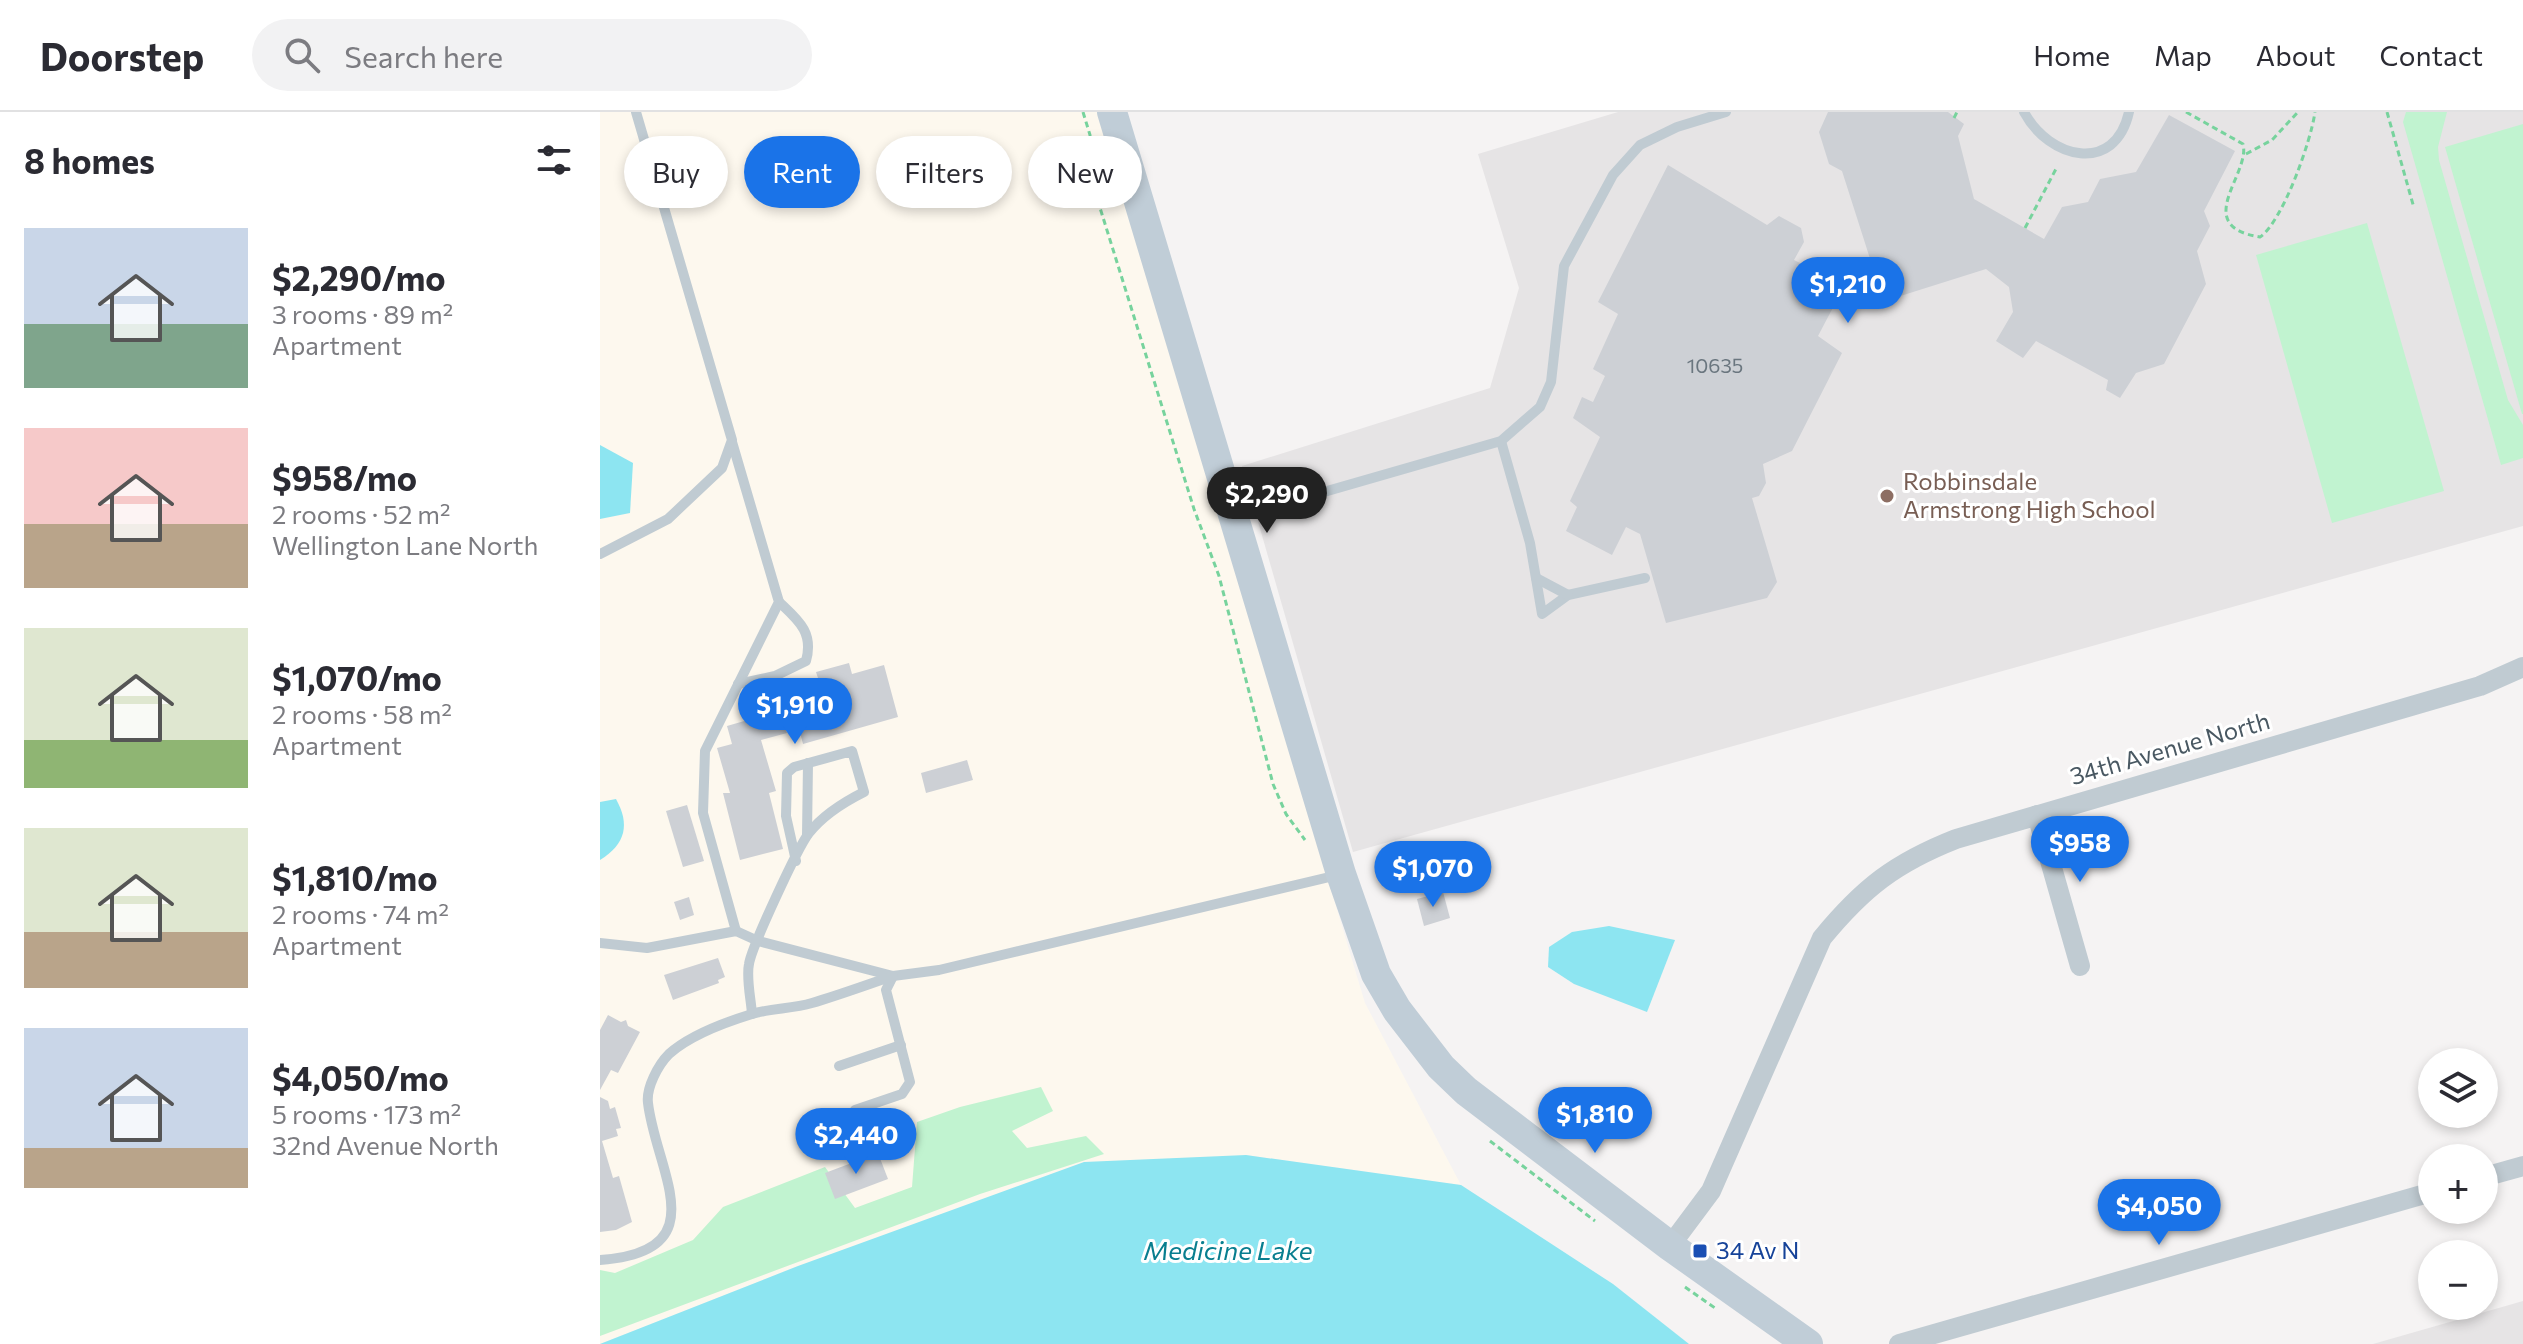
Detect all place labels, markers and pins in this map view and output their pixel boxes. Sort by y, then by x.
pin: $1,210 [1783,257,1913,325]
place label: Robbinsdale Armstrong High School [1903,466,2156,523]
pin: $2,290 [1202,467,1332,535]
marker: Robbinsdale Armstrong High School [1878,487,1896,505]
pin: $1,910 [730,678,860,746]
pin: $958 [2033,816,2127,884]
pin: $1,070 [1368,841,1498,909]
pin: $1,810 [1530,1087,1660,1155]
pin: $2,440 [791,1108,921,1176]
pin: $4,050 [2094,1179,2224,1247]
place label: 34 Av N [1716,1235,1799,1264]
marker: 34 Av N [1691,1242,1709,1260]

